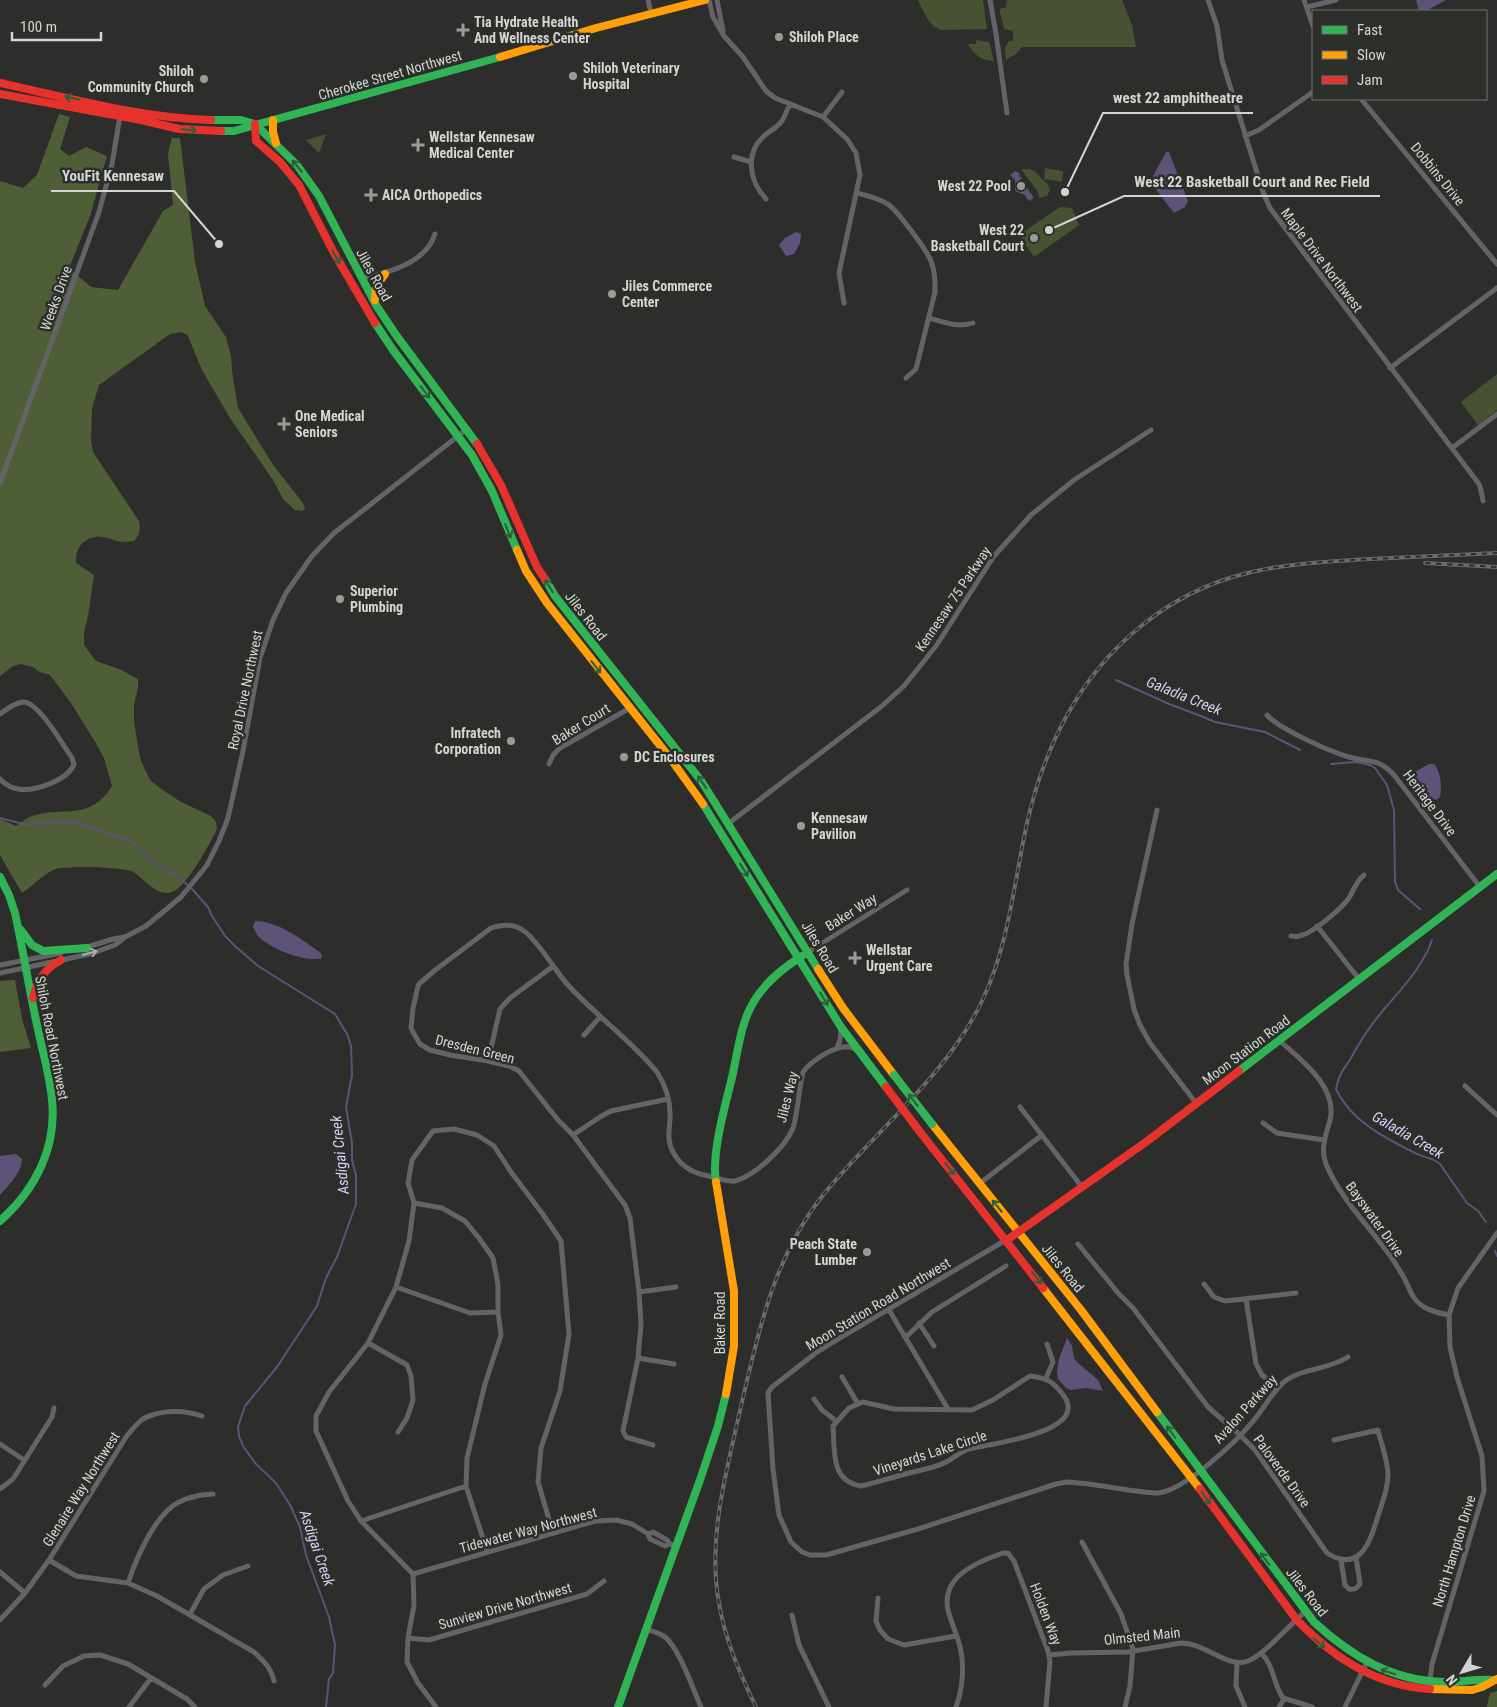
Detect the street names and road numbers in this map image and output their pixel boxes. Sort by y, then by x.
street label: Cherokee Street Northwest [316,47,464,103]
street label: Dobbins Drive [1408,139,1469,209]
street label: Maple Drive Northwest [1278,205,1366,315]
street label: Jiles Road [353,246,395,304]
street label: Weeks Drive [37,263,75,332]
street label: Kennesaw 75 Parkway [912,543,994,654]
street label: Jiles Road [562,588,610,644]
street label: Royal Drive Northwest [225,629,265,751]
street label: Baker Court [549,700,613,748]
street label: Heritage Drive [1400,767,1460,839]
street label: Baker Way [822,890,880,934]
street label: Jiles Road [798,918,842,976]
street label: Shiloh Road Northwest [32,975,72,1101]
street label: Moon Station Road [1199,1012,1293,1088]
street label: Dresden Green [434,1031,516,1067]
street label: Jiles Way [773,1070,801,1124]
street label: Bayswater Drive [1343,1179,1408,1260]
street label: Jiles Road [1039,1241,1087,1295]
street label: Moon Station Road Northwest [803,1254,953,1354]
street label: Baker Road [712,1292,728,1354]
street label: Avalon Parkway [1210,1371,1280,1447]
street label: Vineyards Lake Circle [871,1427,989,1479]
street label: Glenaire Way Northwest [39,1429,123,1549]
street label: Paloverde Drive [1250,1432,1314,1511]
street label: North Hampton Drive [1429,1493,1479,1609]
street label: Tidewater Way Northwest [458,1504,598,1556]
street label: Jiles Road [1283,1564,1331,1620]
street label: Sunview Drive Northwest [437,1579,573,1633]
street label: Holden Way [1027,1581,1065,1648]
street label: Olmsted Main [1103,1624,1181,1648]

